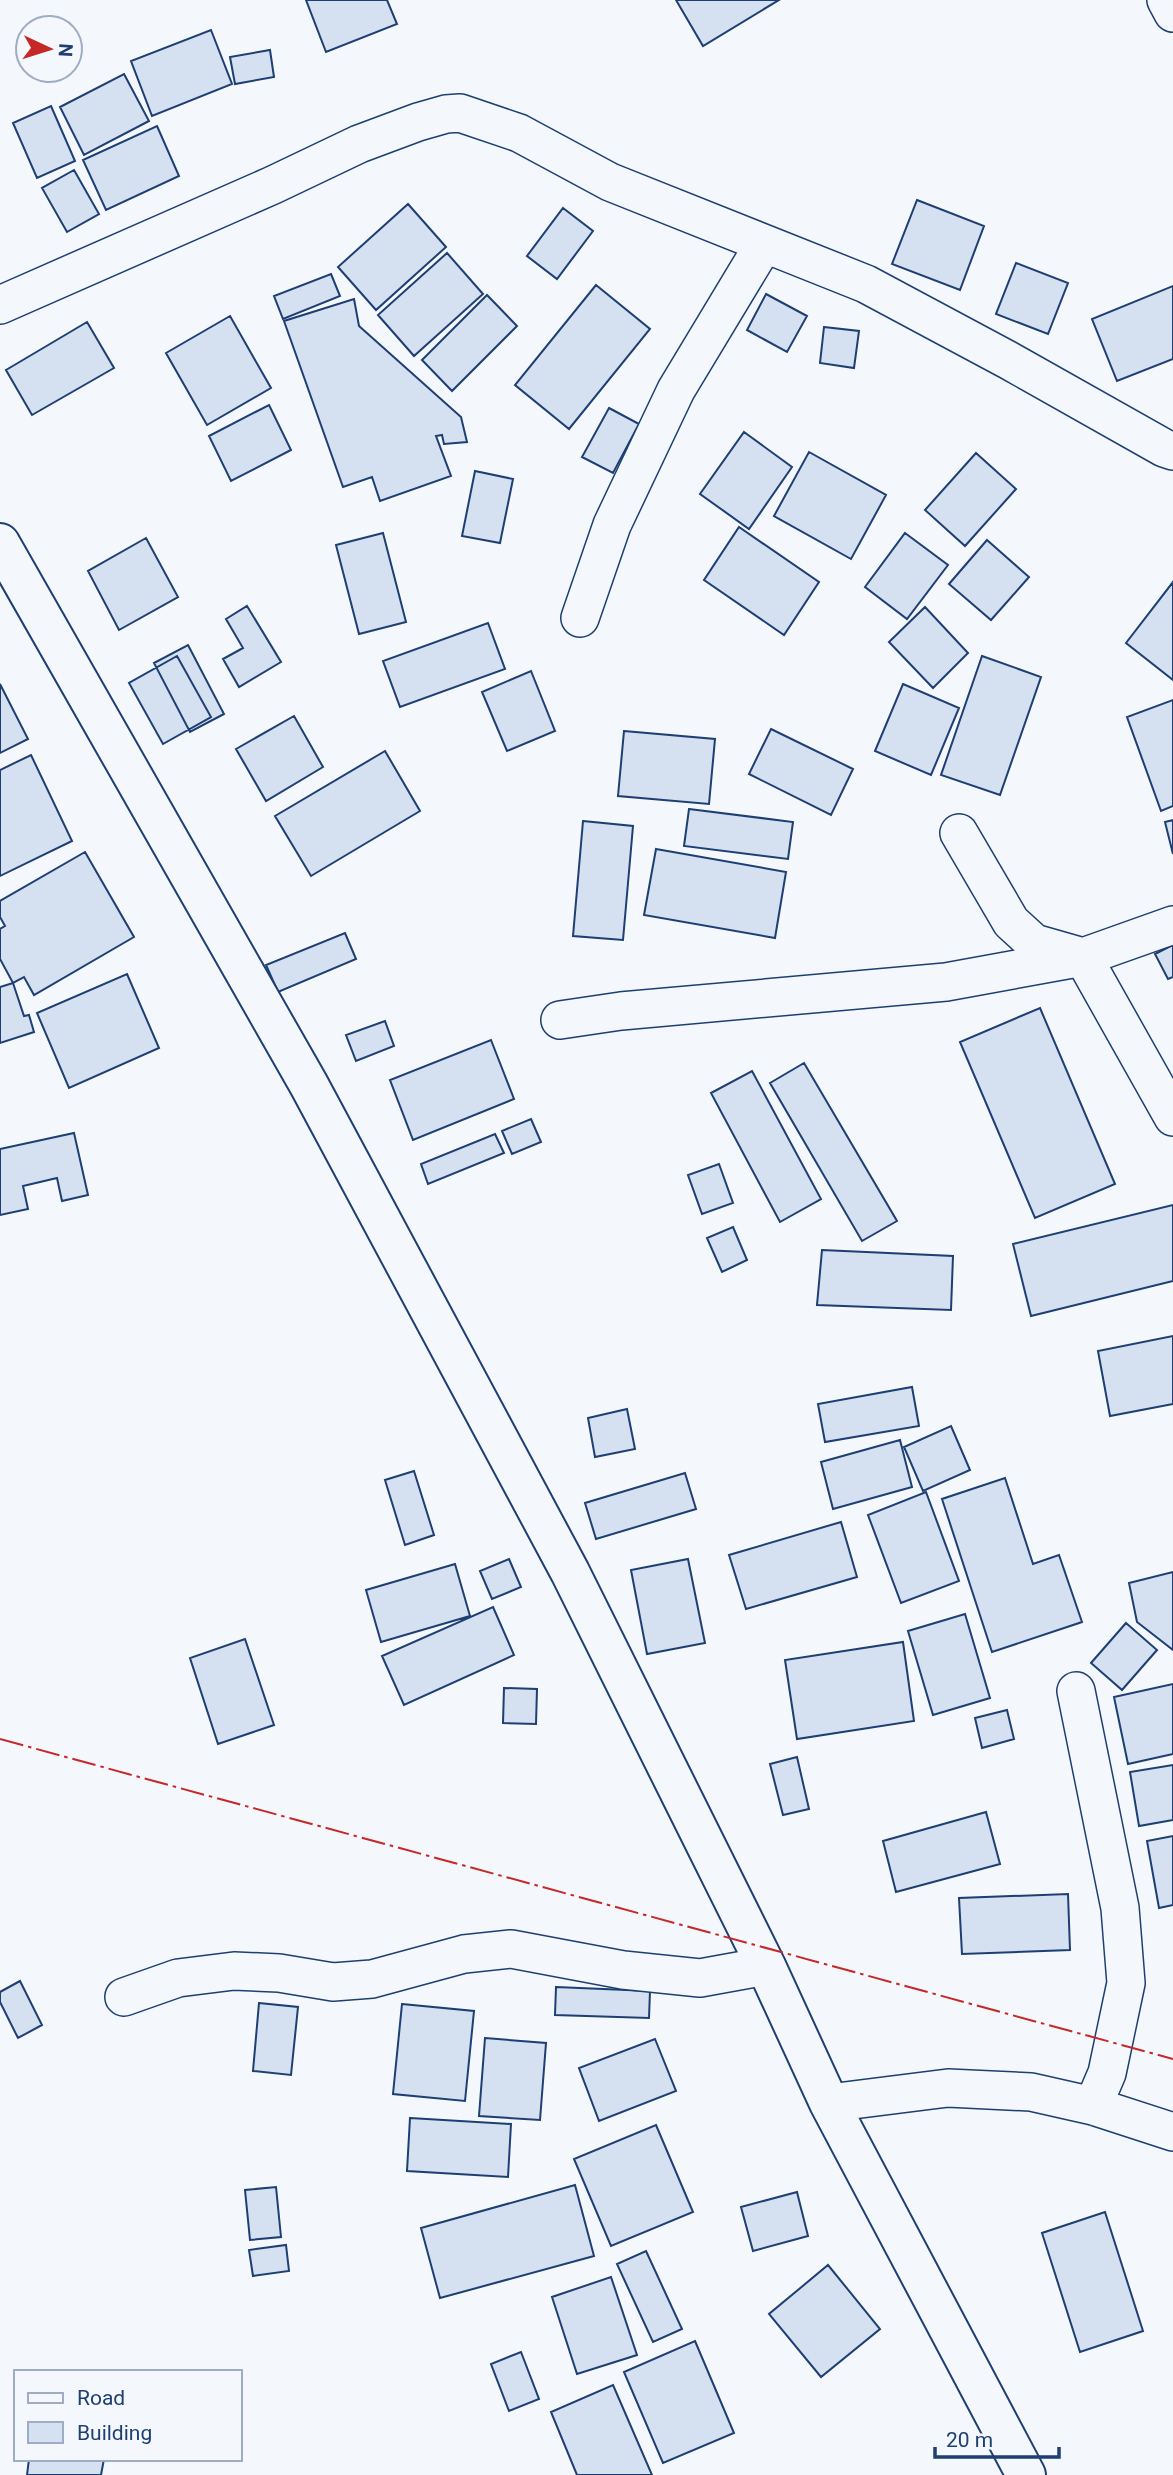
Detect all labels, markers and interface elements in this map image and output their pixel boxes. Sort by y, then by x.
north arrow [14,14,84,84]
text: N [54,43,77,58]
legend [14,2370,242,2461]
text: Road [77,2386,125,2410]
scale bar [935,2416,1059,2460]
text: Building [77,2421,152,2445]
text: 20 m [946,2428,993,2452]

